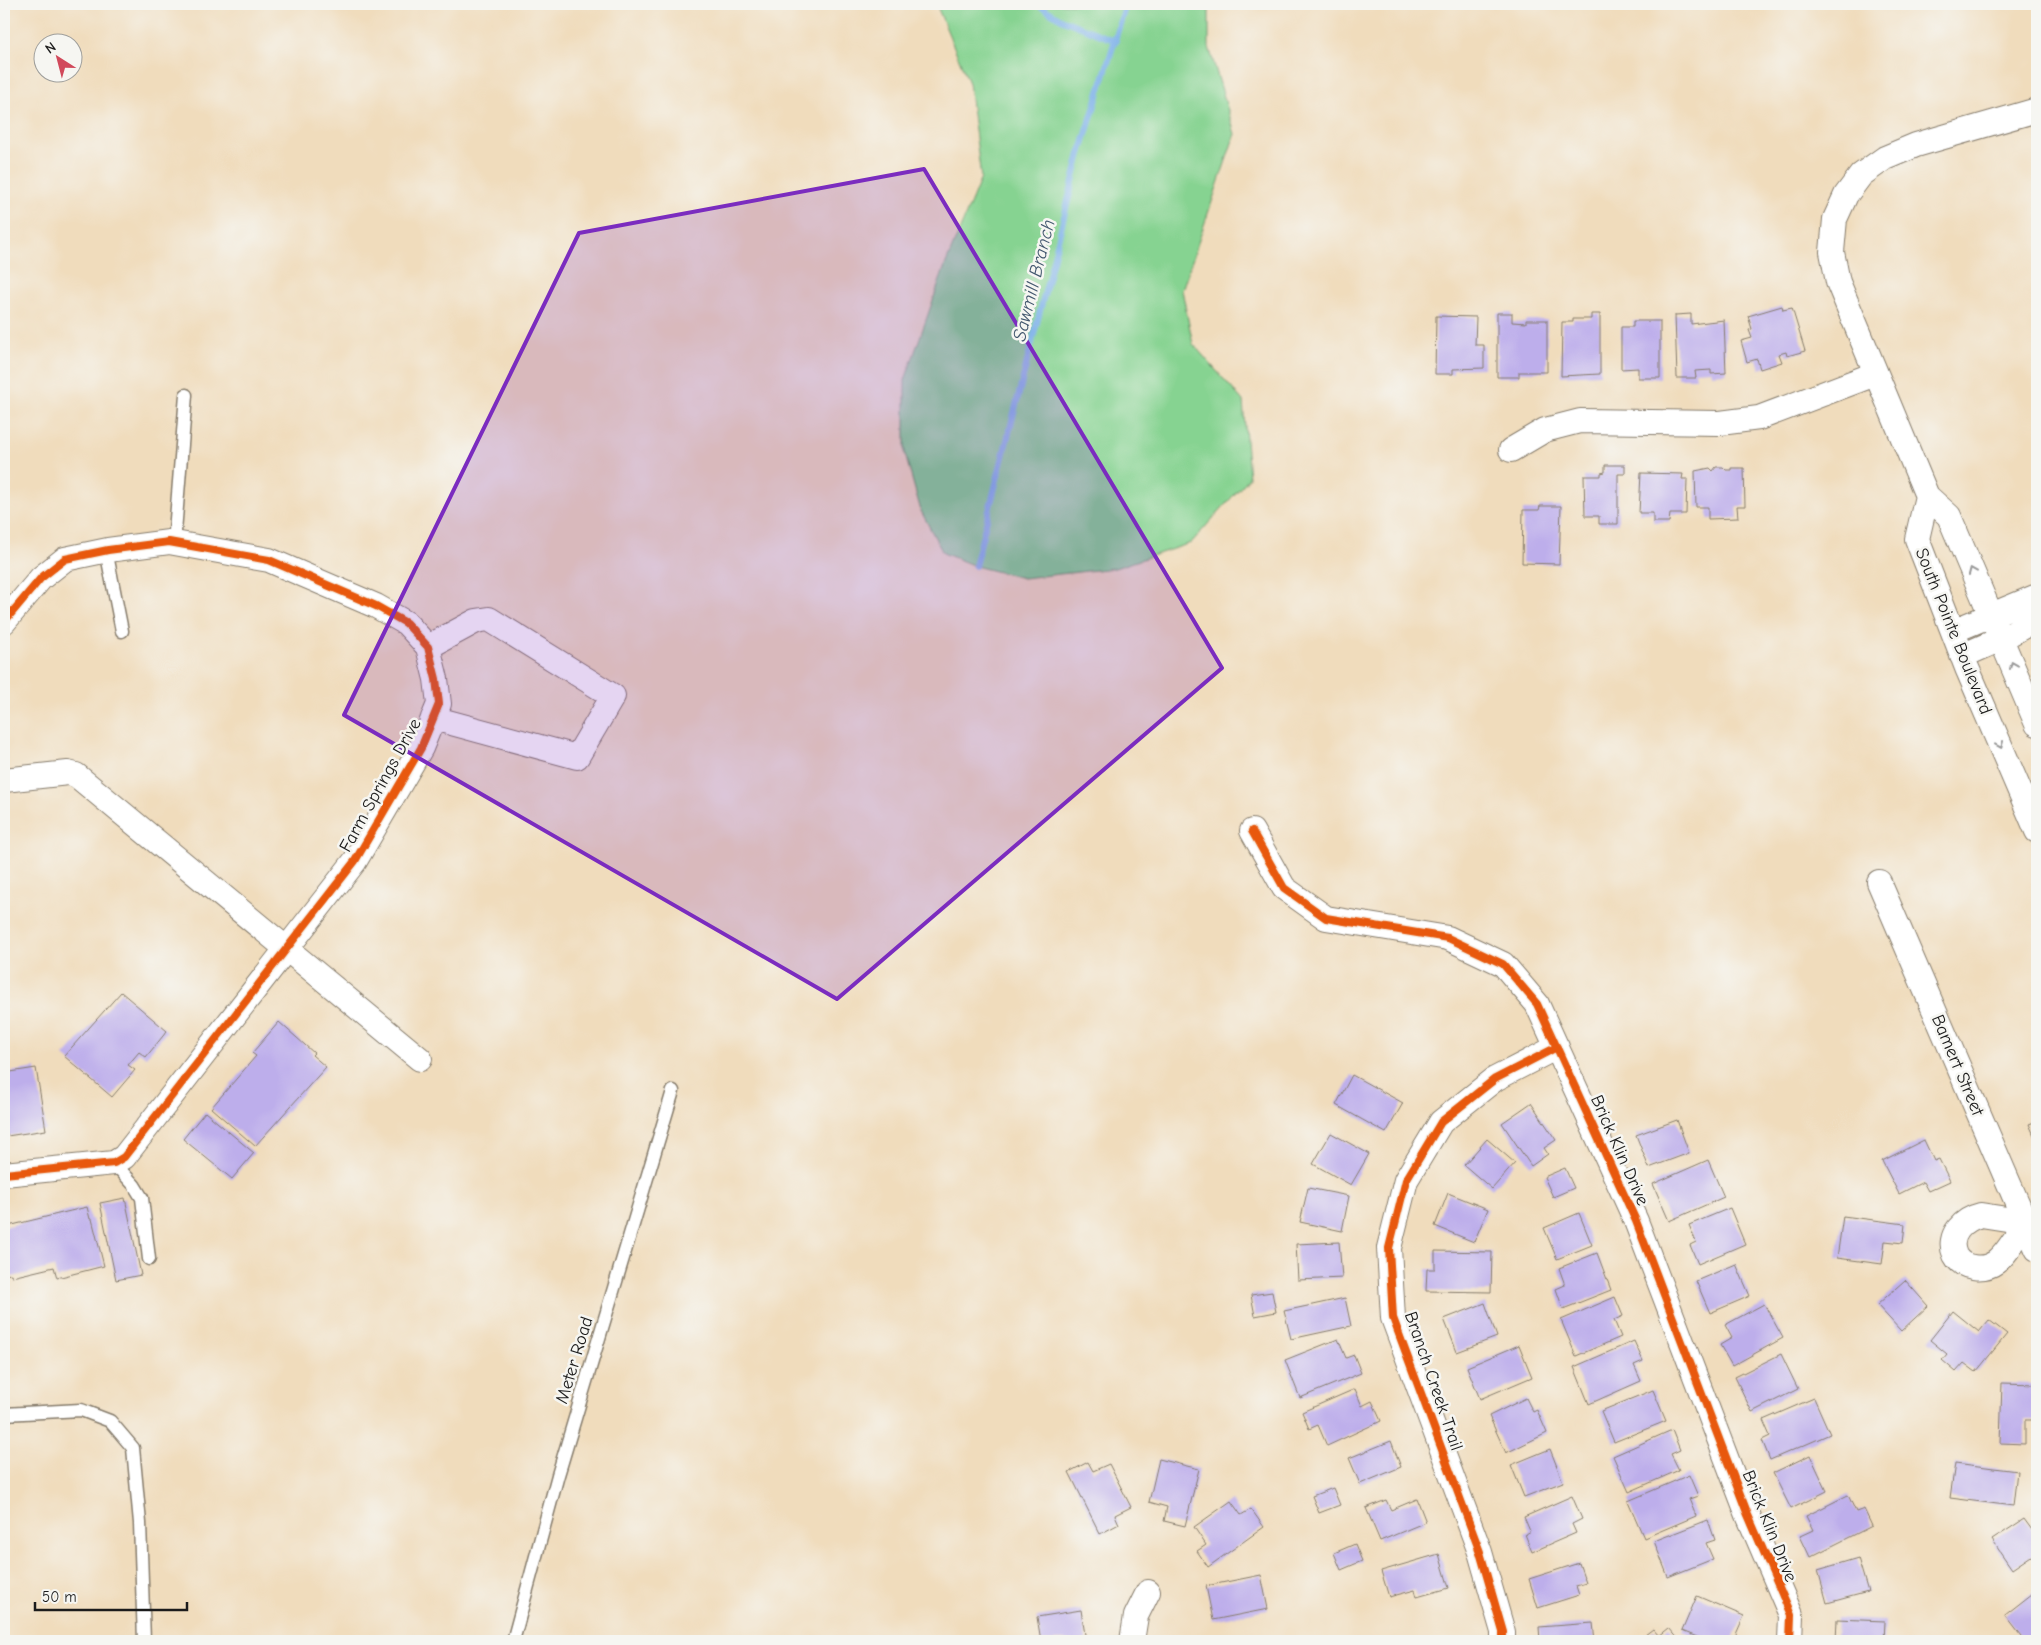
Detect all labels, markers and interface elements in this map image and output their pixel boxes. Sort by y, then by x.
north arrow [32,32,82,82]
text: N [42,38,59,57]
water label: Sawmill Branch [1008,217,1060,343]
street label: South Pointe Boulevard [1911,545,1997,717]
one-way arrow [1968,567,1979,576]
one-way arrow [2008,661,2019,670]
street label: Farm Springs Drive [335,715,426,856]
one-way arrow [1993,740,2004,749]
street label: Bamert Street [1927,1012,1989,1120]
street label: Brick Klin Drive [1586,1092,1653,1209]
street label: Branch Creek Trail [1400,1309,1467,1453]
street label: Meter Road [551,1314,598,1406]
street label: Brick Klin Drive [1738,1467,1801,1585]
scale bar [35,1580,188,1612]
text: 50 m [42,1588,77,1606]

